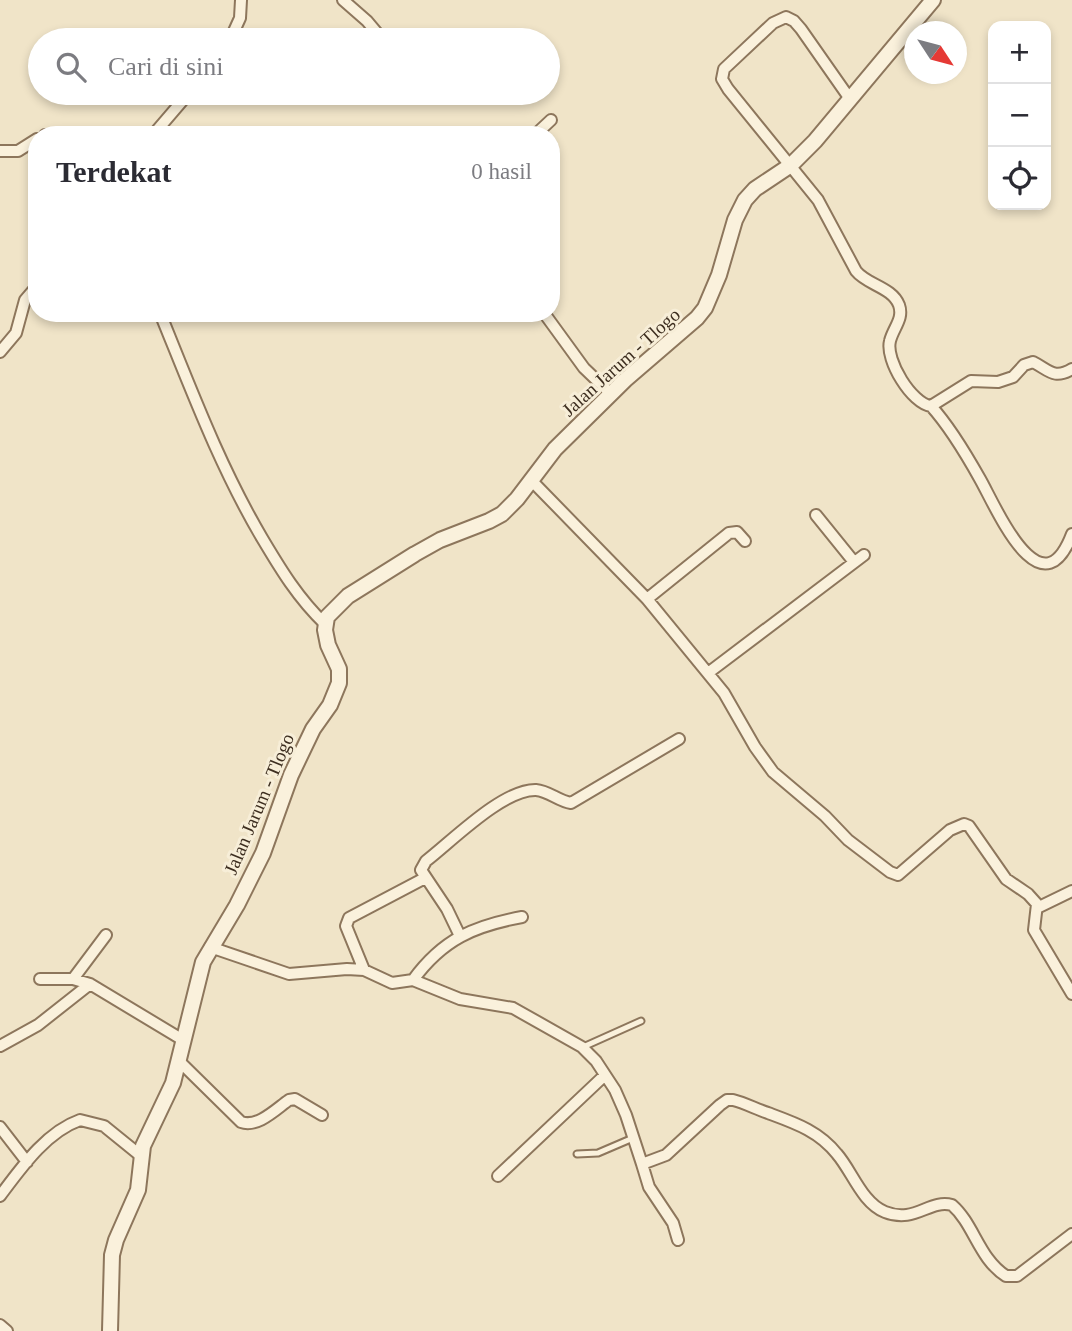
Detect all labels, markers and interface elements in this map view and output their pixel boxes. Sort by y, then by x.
north arrow [904,21,967,84]
map controls [988,21,1051,210]
button: + [988,21,1051,84]
search box [28,28,560,105]
icon: search [52,48,90,86]
text: Cari di sini [108,52,224,81]
button: − [988,84,1051,147]
button: locate [988,147,1051,210]
text: Terdekat [56,155,172,188]
text: 0 hasil [471,159,532,184]
street label: Jalan Jarum - Tlogo [558,304,684,420]
street label: Jalan Jarum - Tlogo [220,730,298,878]

